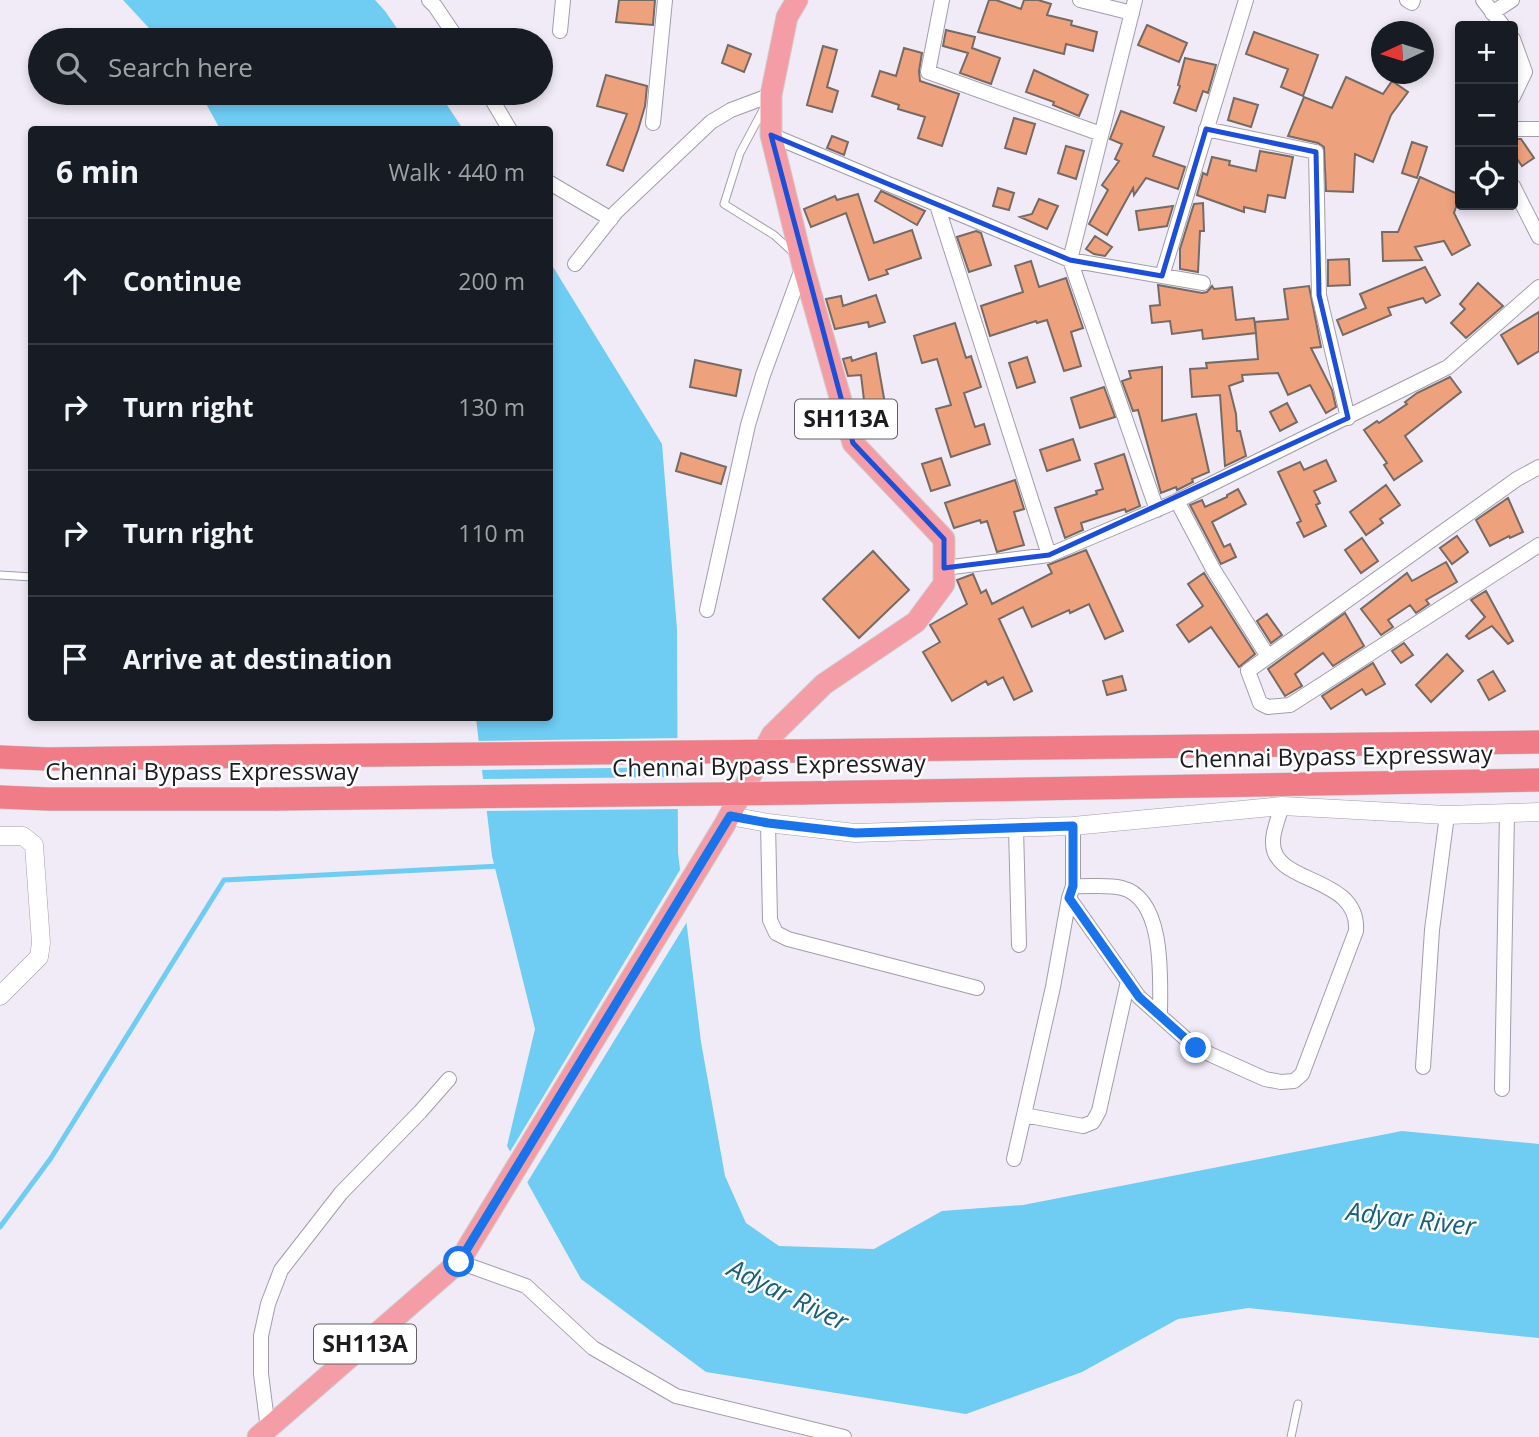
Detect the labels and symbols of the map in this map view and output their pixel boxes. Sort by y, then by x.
north arrow [1371,21,1434,84]
road number: SH113A [795,400,897,438]
street label: Chennai Bypass Expressway [1179,736,1494,775]
street label: Chennai Bypass Expressway [612,745,927,784]
street label: Chennai Bypass Expressway [45,754,360,787]
route end [1180,1032,1211,1063]
water label: Adyar River [1342,1192,1479,1244]
route start [443,1246,474,1277]
water label: Adyar River [720,1249,856,1340]
road number: SH113A [314,1324,416,1364]

